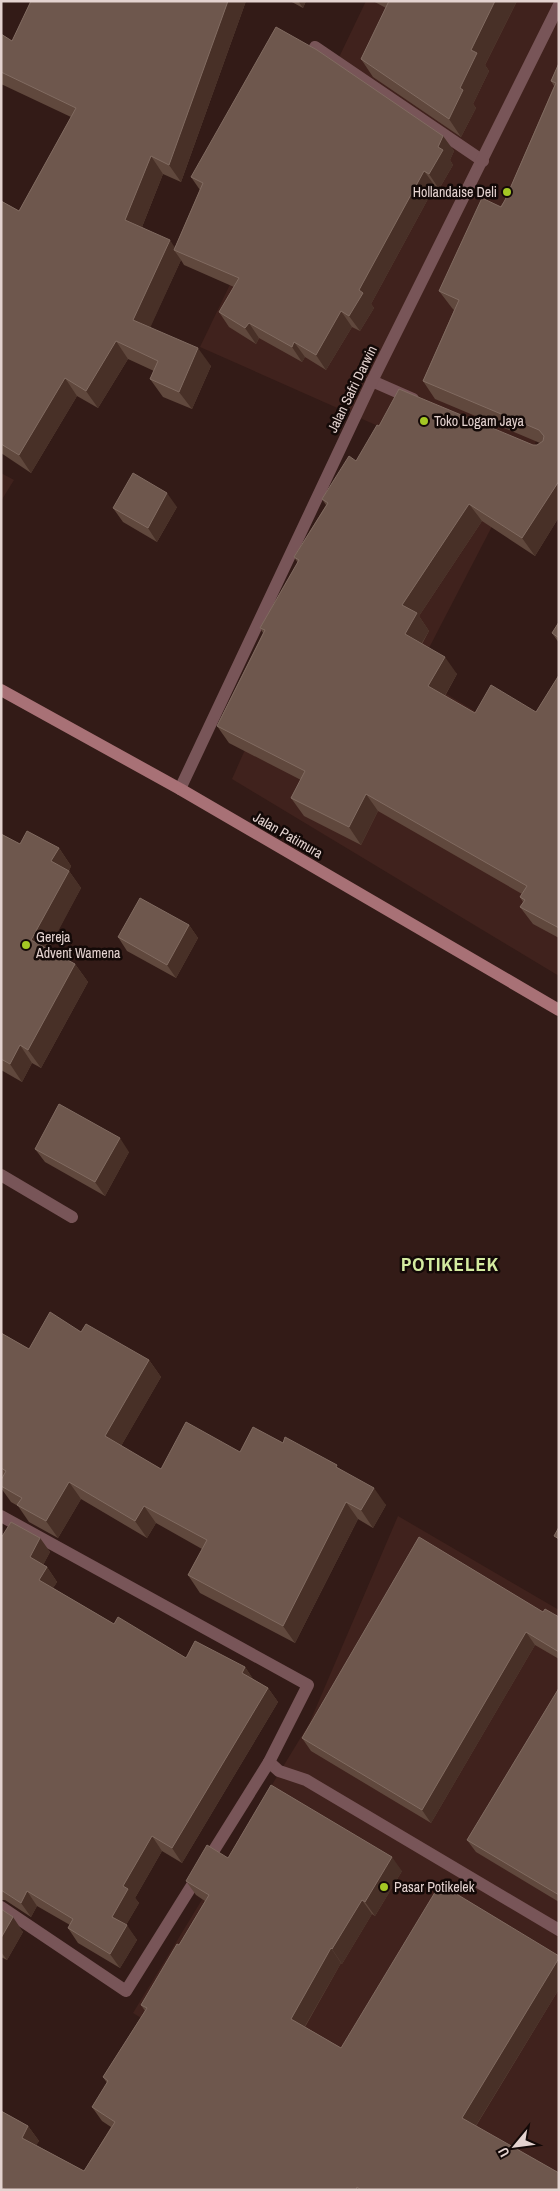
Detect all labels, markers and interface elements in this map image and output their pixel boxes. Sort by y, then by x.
place label: Hollandaise Deli [413,183,497,201]
marker: Hollandaise Deli [501,186,513,198]
street label: Jalan Safri Darwin [323,343,381,435]
place label: Toko Logam Jaya [434,412,525,430]
marker: Toko Logam Jaya [418,415,430,427]
street label: Jalan Patimura [250,808,326,862]
place label: Gereja Advent Wamena [35,928,121,962]
marker: Gereja Advent Wamena [20,939,32,951]
district label: POTIKELEK [401,1251,499,1277]
place label: Pasar Potikelek [394,1878,475,1896]
marker: Pasar Potikelek [378,1881,390,1893]
north arrow [490,2121,540,2171]
text: U [494,2144,514,2160]

